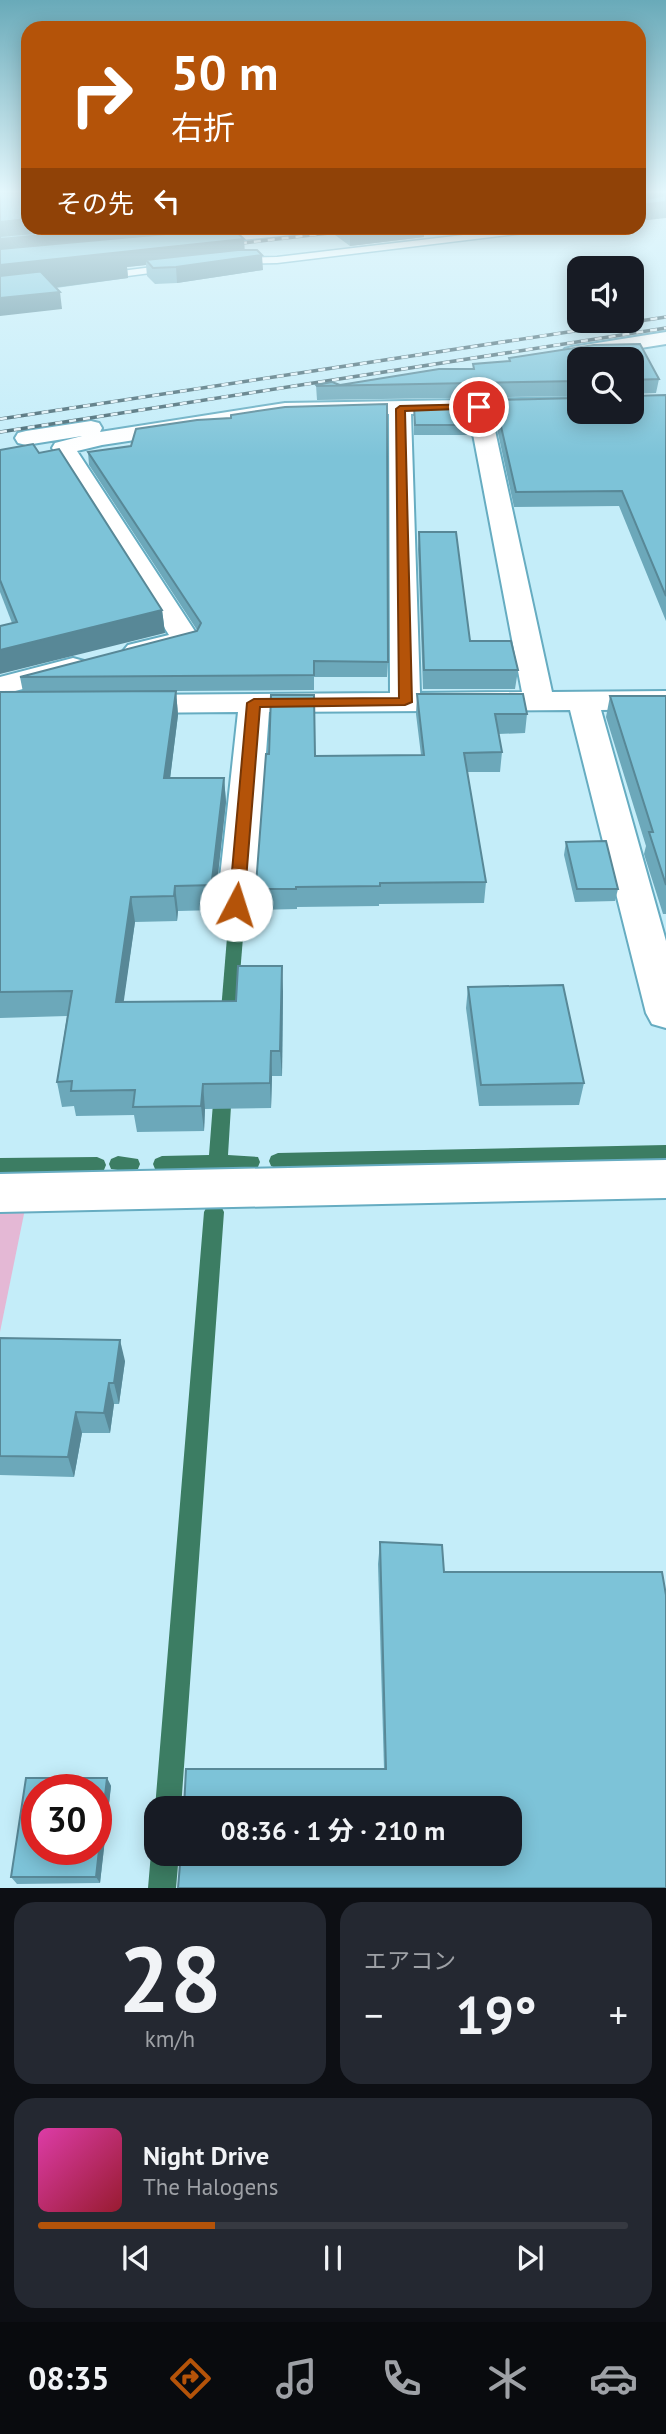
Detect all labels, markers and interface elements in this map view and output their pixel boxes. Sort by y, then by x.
text: 50 m [171,40,278,104]
icon: right [56,49,147,140]
text: 右折 [171,106,235,148]
icon: left [148,182,186,220]
text: その先 [56,187,134,220]
map controls [567,256,644,424]
button: sound [567,256,644,333]
button: search [567,347,644,424]
pin [449,377,509,437]
icon: arrive [460,388,498,426]
position arrow [199,868,273,942]
speed limit sign: 30 [21,1774,112,1865]
text: 08:36 · 1 分 · 210 m [221,1814,445,1847]
text: 28 [118,1919,222,2037]
text: エアコン [364,1946,456,1975]
text: 19° [455,1981,537,2048]
text: − [364,1990,383,2039]
text: + [609,1990,628,2039]
text: km/h [145,2024,195,2053]
text: Night Drive [143,2139,269,2172]
text: The Halogens [143,2172,278,2201]
icon: previous [117,2239,155,2277]
icon: pause [314,2239,352,2277]
icon: next [511,2239,549,2277]
icon: directions [166,2354,215,2403]
icon: music [272,2354,321,2403]
icon: phone [377,2354,426,2403]
icon: climate [483,2354,532,2403]
icon: car [589,2354,638,2403]
text: 08:35 [28,2357,110,2399]

